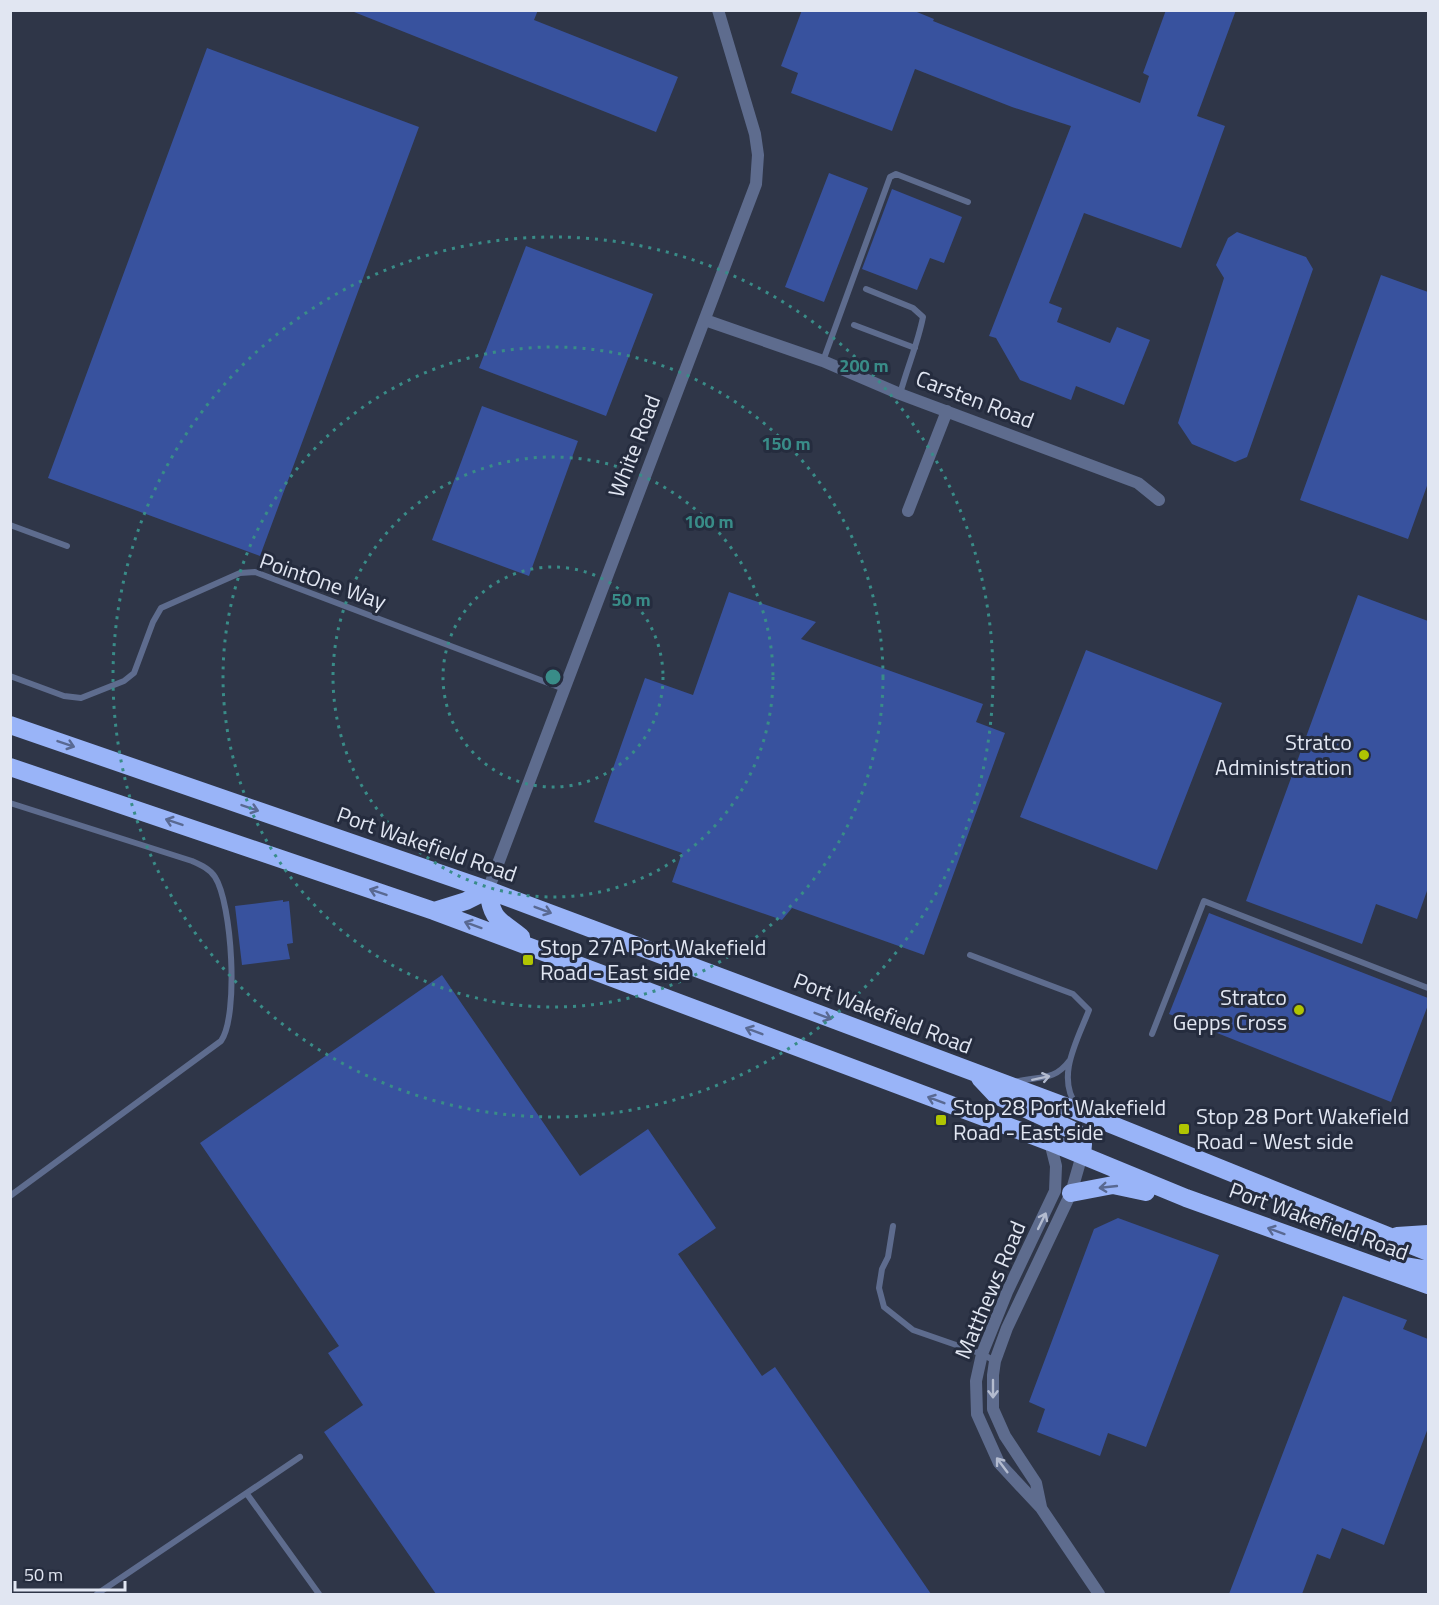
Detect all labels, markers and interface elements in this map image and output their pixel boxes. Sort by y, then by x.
text: 200 m [839,352,889,379]
street label: Carsten Road [911,361,1039,437]
street label: White Road [599,390,669,502]
text: 150 m [761,430,811,457]
text: 100 m [684,508,734,535]
street label: PointOne Way [255,543,391,619]
text: 50 m [611,586,651,613]
centre of rings [543,667,563,687]
place label: Stratco Administration [1215,725,1352,784]
one-way arrow [56,739,75,750]
marker: Stratco Administration [1357,748,1371,762]
street label: Port Wakefield Road [332,797,522,891]
one-way arrow [240,803,259,814]
one-way arrow [165,816,184,827]
one-way arrow [369,886,388,897]
one-way arrow [533,906,552,917]
one-way arrow [464,919,483,930]
place label: Stop 27A Port Wakefield Road - East side [540,930,766,989]
marker: Stop 27A Port Wakefield Road - East side [521,953,535,967]
street label: Port Wakefield Road [789,963,977,1063]
place label: Stratco Gepps Cross [1173,980,1287,1039]
marker: Stratco Gepps Cross [1292,1003,1306,1017]
one-way arrow [814,1012,832,1023]
one-way arrow [745,1025,764,1036]
one-way arrow [1030,1072,1050,1083]
place label: Stop 28 Port Wakefield Road - East side [953,1090,1166,1149]
one-way arrow [927,1093,946,1104]
place label: Stop 28 Port Wakefield Road - West side [1196,1099,1409,1158]
marker: Stop 28 Port Wakefield Road - East side [934,1113,948,1127]
marker: Stop 28 Port Wakefield Road - West side [1177,1122,1191,1136]
street label: Port Wakefield Road [1225,1173,1413,1269]
one-way arrow [1099,1181,1118,1192]
one-way arrow [1036,1212,1048,1230]
street label: Matthews Road [946,1216,1034,1364]
one-way arrow [1267,1225,1286,1236]
one-way arrow [987,1378,999,1398]
one-way arrow [996,1457,1008,1473]
scale bar [15,1554,124,1592]
text: 50 m [24,1561,63,1588]

